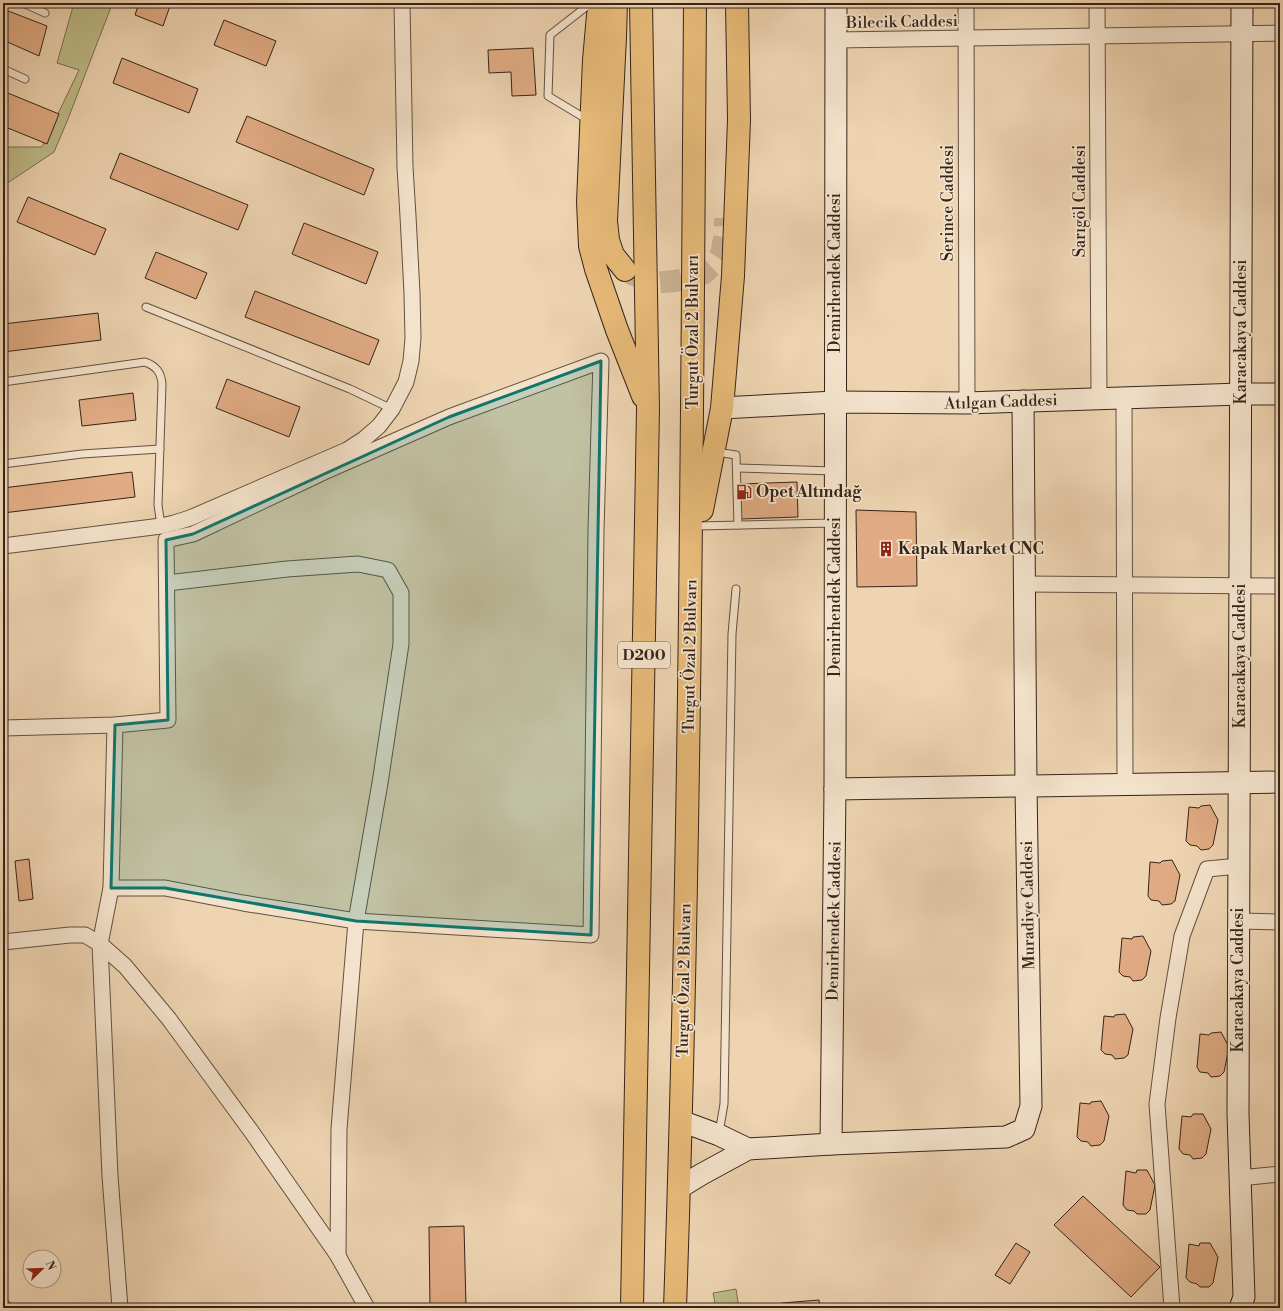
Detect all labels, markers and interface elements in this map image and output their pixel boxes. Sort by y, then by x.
street label: Bilecik Caddesi [845,11,958,33]
street label: Serince Caddesi [938,145,958,261]
street label: Sarıgöl Caddesi [1070,145,1090,257]
street label: Demirhendek Caddesi [825,193,845,353]
street label: Turgut Özal 2 Bulvarı [681,255,703,409]
street label: Karacakaya Caddesi [1231,259,1251,405]
street label: Atılgan Caddesi [943,390,1058,414]
place label: Opet Altındağ [756,482,862,502]
fuel station icon: Opet Altındağ [735,483,753,501]
street label: Demirhendek Caddesi [825,517,845,677]
place label: Kapak Market CNC [898,539,1044,559]
building icon: Kapak Market CNC [877,540,895,558]
street label: Turgut Özal 2 Bulvarı [677,579,701,733]
street label: Karacakaya Caddesi [1230,583,1250,729]
road number: D200 [618,642,670,668]
street label: Muradiye Caddesi [1017,840,1039,970]
street label: Demirhendek Caddesi [823,841,845,1001]
street label: Turgut Özal 2 Bulvarı [671,903,695,1057]
street label: Karacakaya Caddesi [1228,907,1248,1053]
north arrow [22,1249,62,1289]
text: N [42,1259,59,1272]

